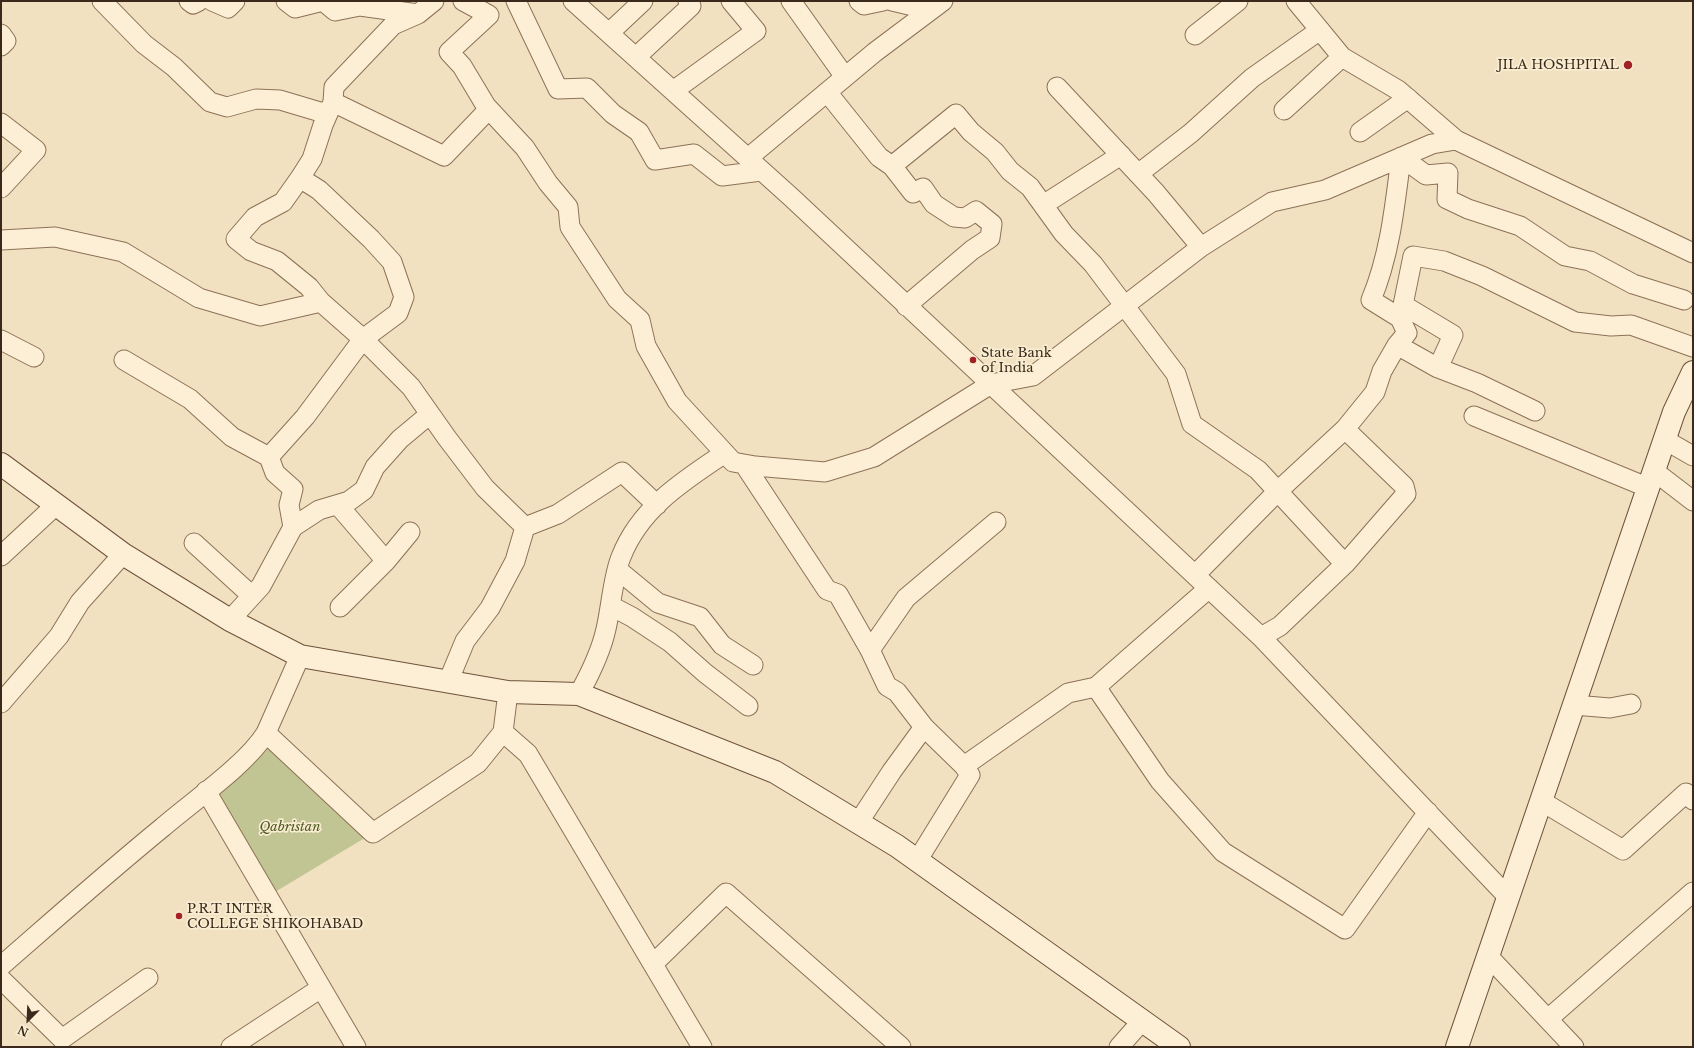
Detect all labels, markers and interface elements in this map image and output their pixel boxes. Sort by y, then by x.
place label: JILA HOSHPITAL [1497,57,1619,73]
marker: JILA HOSHPITAL [1622,59,1634,71]
place label: State Bank of India [981,345,1052,376]
marker: State Bank of India [968,355,978,365]
park label: Qabristan [260,819,320,835]
place label: P.R.T INTER COLLEGE SHIKOHABAD [187,901,363,932]
marker: P.R.T INTER COLLEGE SHIKOHABAD [174,911,184,921]
north arrow [8,1000,48,1040]
text: N [16,1022,31,1039]

